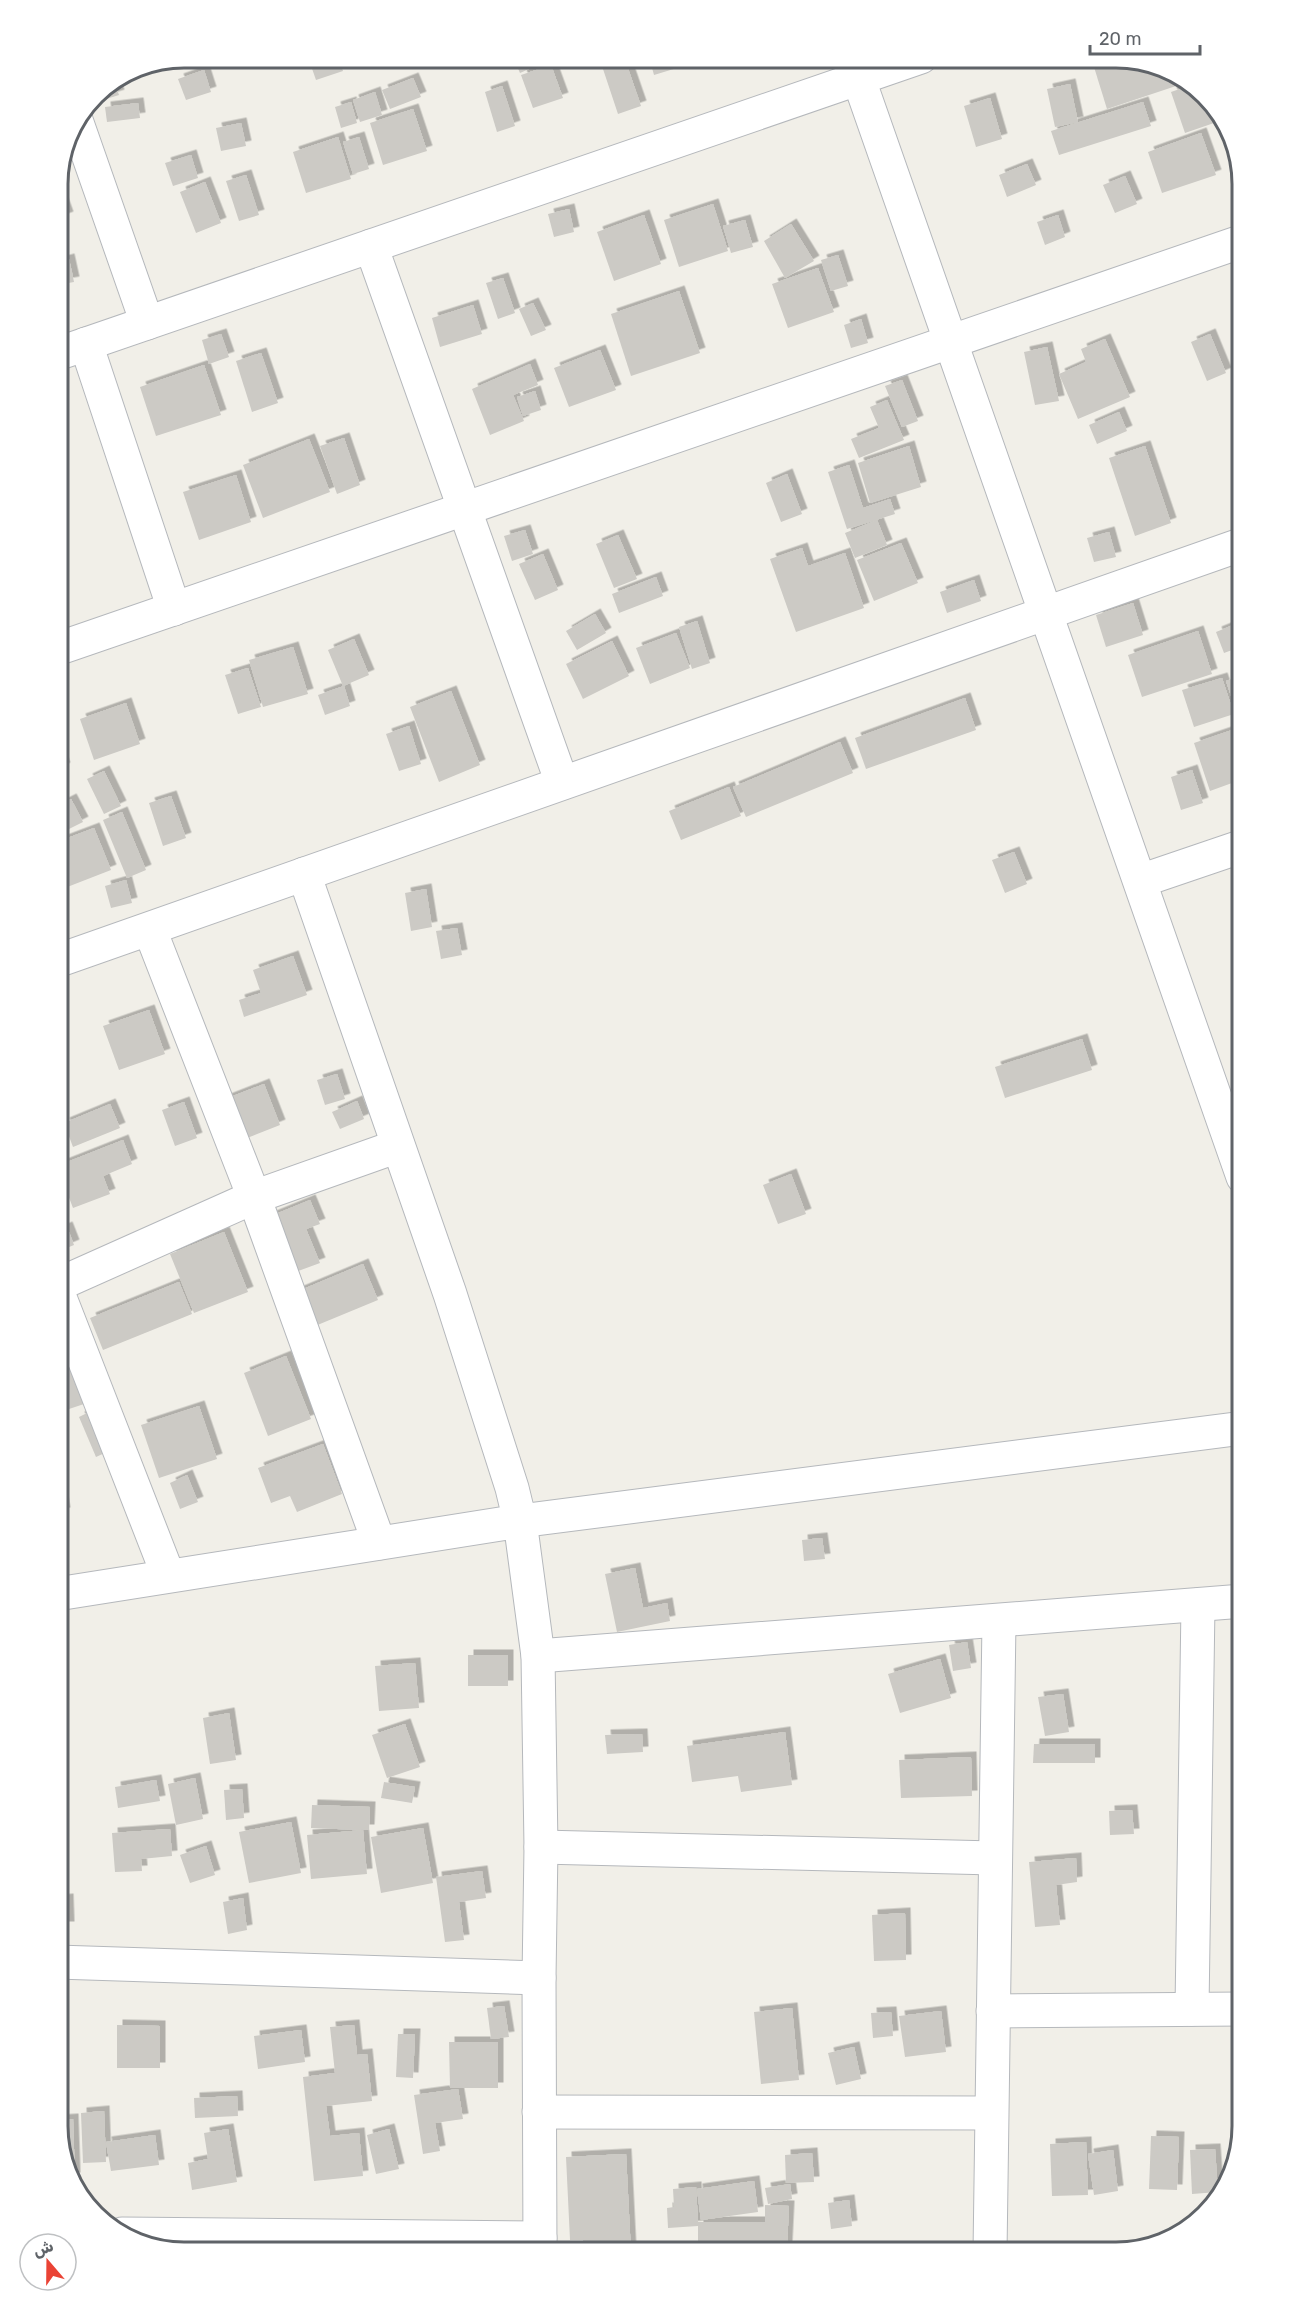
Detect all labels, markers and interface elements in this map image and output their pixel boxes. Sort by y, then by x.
scale bar [1090,18,1200,56]
text: 20 m [1099,28,1141,50]
north arrow [18,2232,78,2292]
text: ش [30,2236,56,2261]

